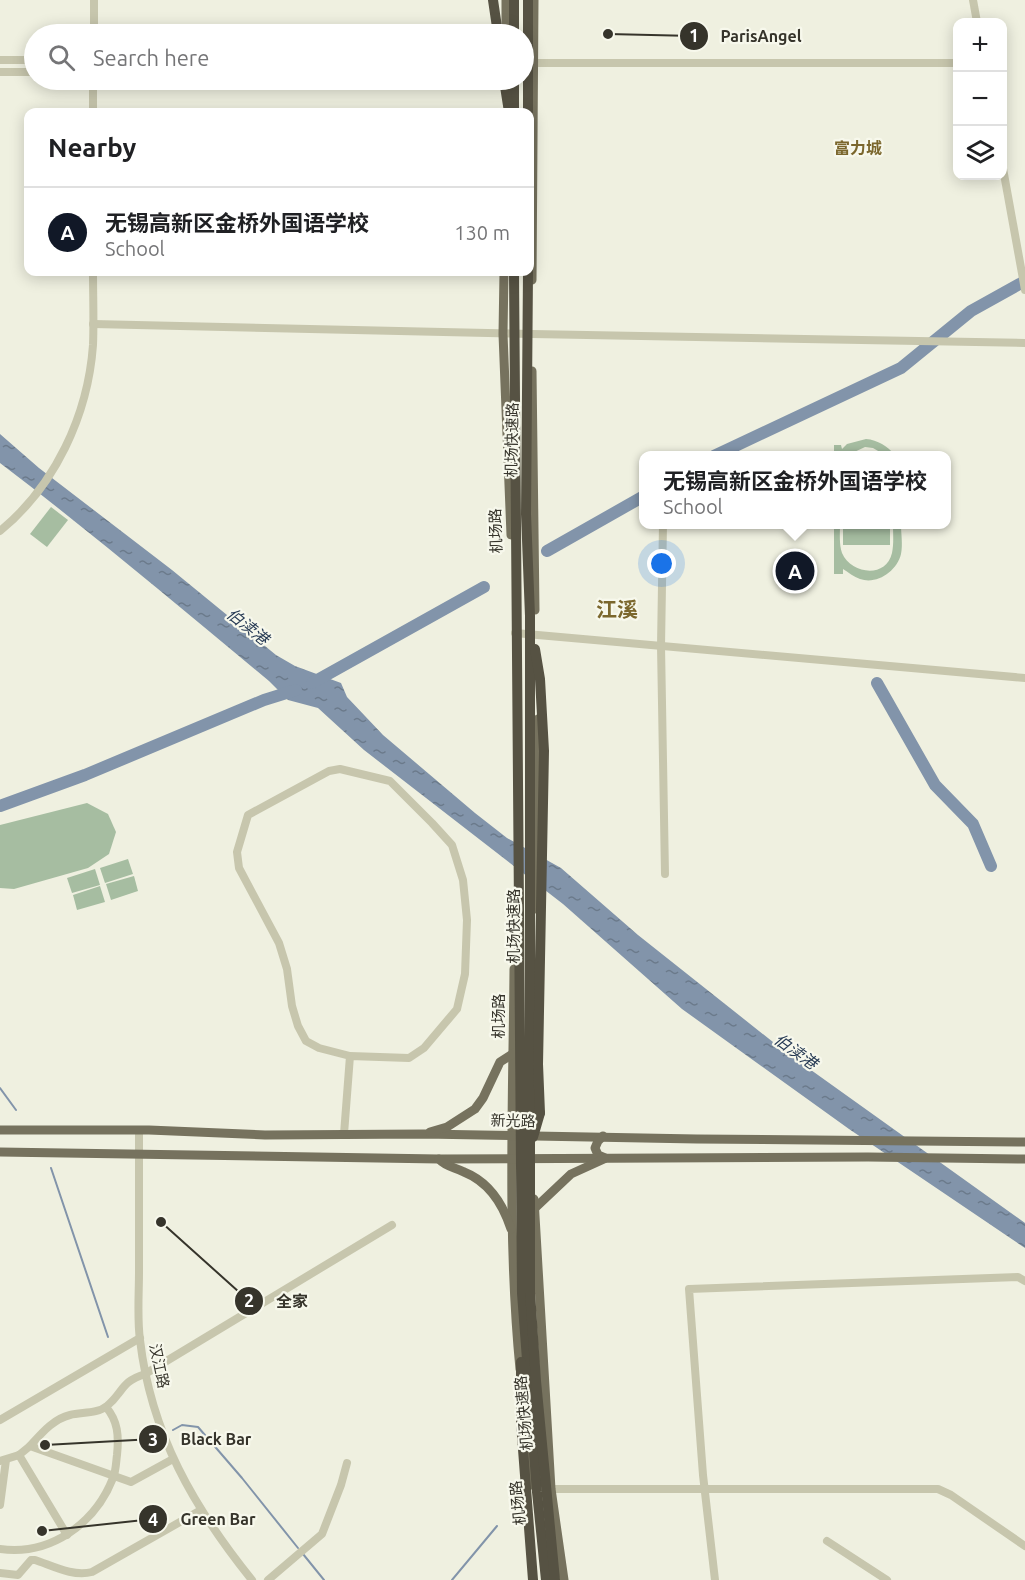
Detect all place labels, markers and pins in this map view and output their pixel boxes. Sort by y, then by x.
callout: ParisAngel [679,19,814,53]
pin: A [776,548,814,594]
callout: 全家 [234,1284,320,1318]
callout: Black Bar [138,1422,263,1456]
callout: Green Bar [138,1502,267,1536]

